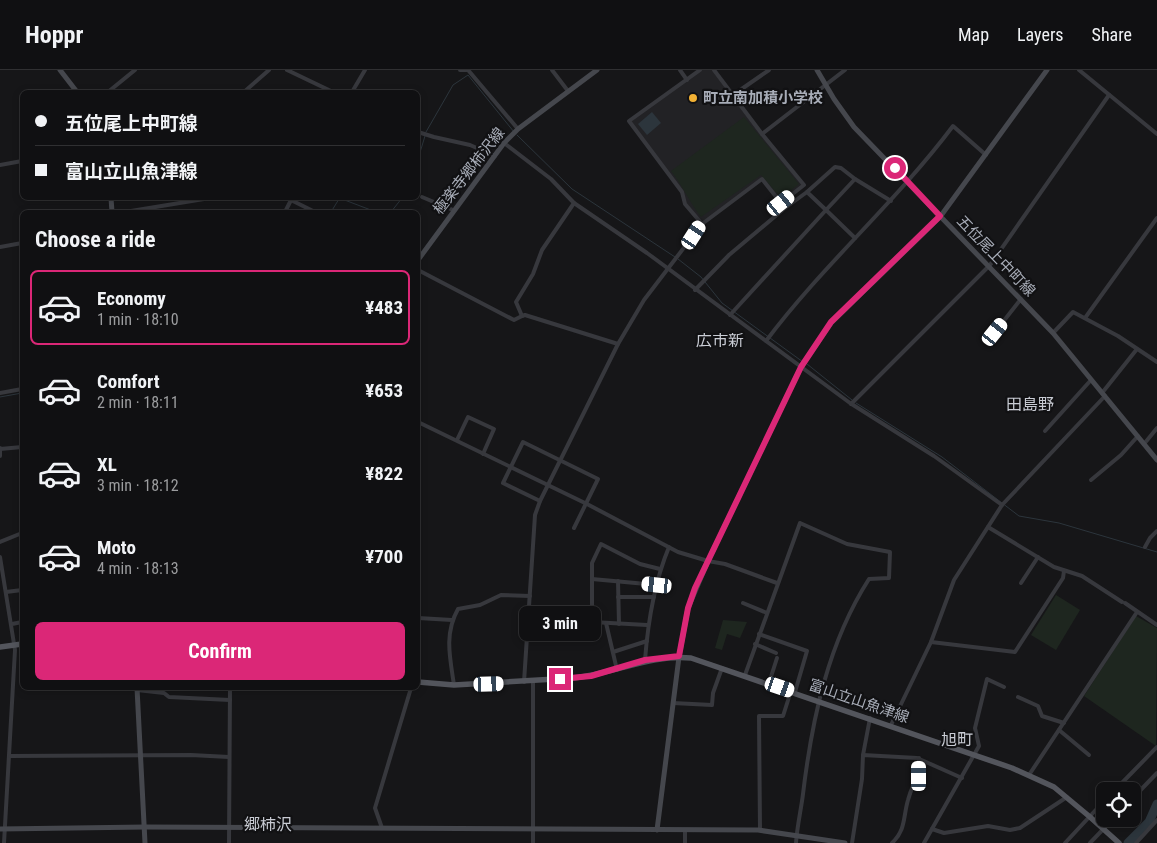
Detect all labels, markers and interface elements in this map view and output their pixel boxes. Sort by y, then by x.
text: Hoppr [25,21,83,49]
text: Map [958,24,989,45]
text: Layers [1017,24,1064,45]
text: Share [1092,24,1132,45]
place label: 町立南加積小学校 [703,89,823,107]
marker: 町立南加積小学校 [687,92,699,104]
text: 五位尾上中町線 [65,112,198,135]
street label: 極楽寺郷柿沢線 [430,124,508,218]
route start [884,157,906,179]
text: 富山立山魚津線 [65,160,198,183]
car [764,188,797,218]
street label: 五位尾上中町線 [953,212,1039,300]
car [679,218,708,252]
text: Choose a ride [35,227,156,252]
icon: car [37,285,82,330]
text: Economy [97,287,166,310]
text: ¥483 [365,296,403,319]
text: 1 min · 18:10 [97,310,179,329]
car [979,316,1010,348]
district label: 広市新 [696,331,744,350]
icon: car [37,368,82,413]
text: Comfort [97,370,160,393]
text: ¥653 [365,379,403,402]
text: 2 min · 18:11 [97,393,179,412]
district label: 田島野 [1006,395,1054,414]
icon: car [37,451,82,496]
text: XL [97,453,117,476]
text: ¥822 [365,462,403,485]
text: 3 min · 18:12 [97,476,179,495]
icon: car [37,534,82,579]
text: Moto [97,536,136,559]
text: ¥700 [365,545,403,568]
text: 4 min · 18:13 [97,559,179,578]
car [641,576,672,594]
callout: 3 min [519,606,601,642]
text: 3 min [542,614,578,633]
button: Confirm [35,622,405,680]
route end [549,668,571,690]
car [763,675,796,699]
street label: 富山立山魚津線 [806,675,912,727]
car [473,676,504,692]
district label: 旭町 [941,730,973,749]
car [911,761,926,791]
map controls [1096,782,1141,827]
button: locate [1096,782,1141,827]
district label: 郷柿沢 [244,815,292,834]

